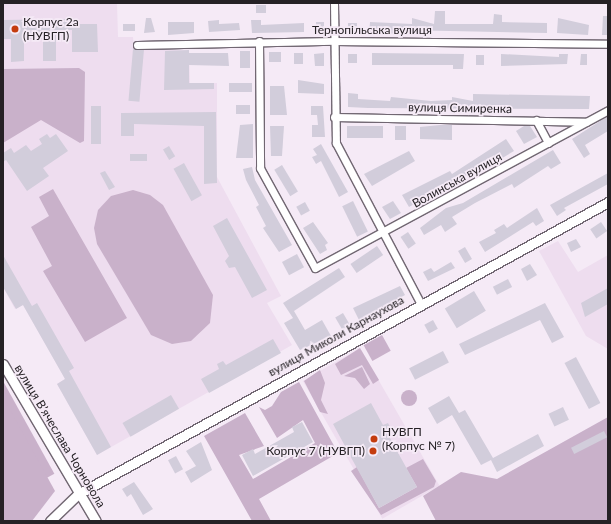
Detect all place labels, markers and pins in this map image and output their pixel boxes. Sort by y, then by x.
place label: Корпус 2а (НУВГП) [23,15,79,43]
marker: Корпус 2а (НУВГП) [10,24,20,34]
place label: НУВГП (Корпус № 7) [382,425,455,453]
marker: НУВГП (Корпус № 7) [369,434,379,444]
place label: Корпус 7 (НУВГП) [266,444,365,458]
marker: Корпус 7 (НУВГП) [368,446,378,456]

